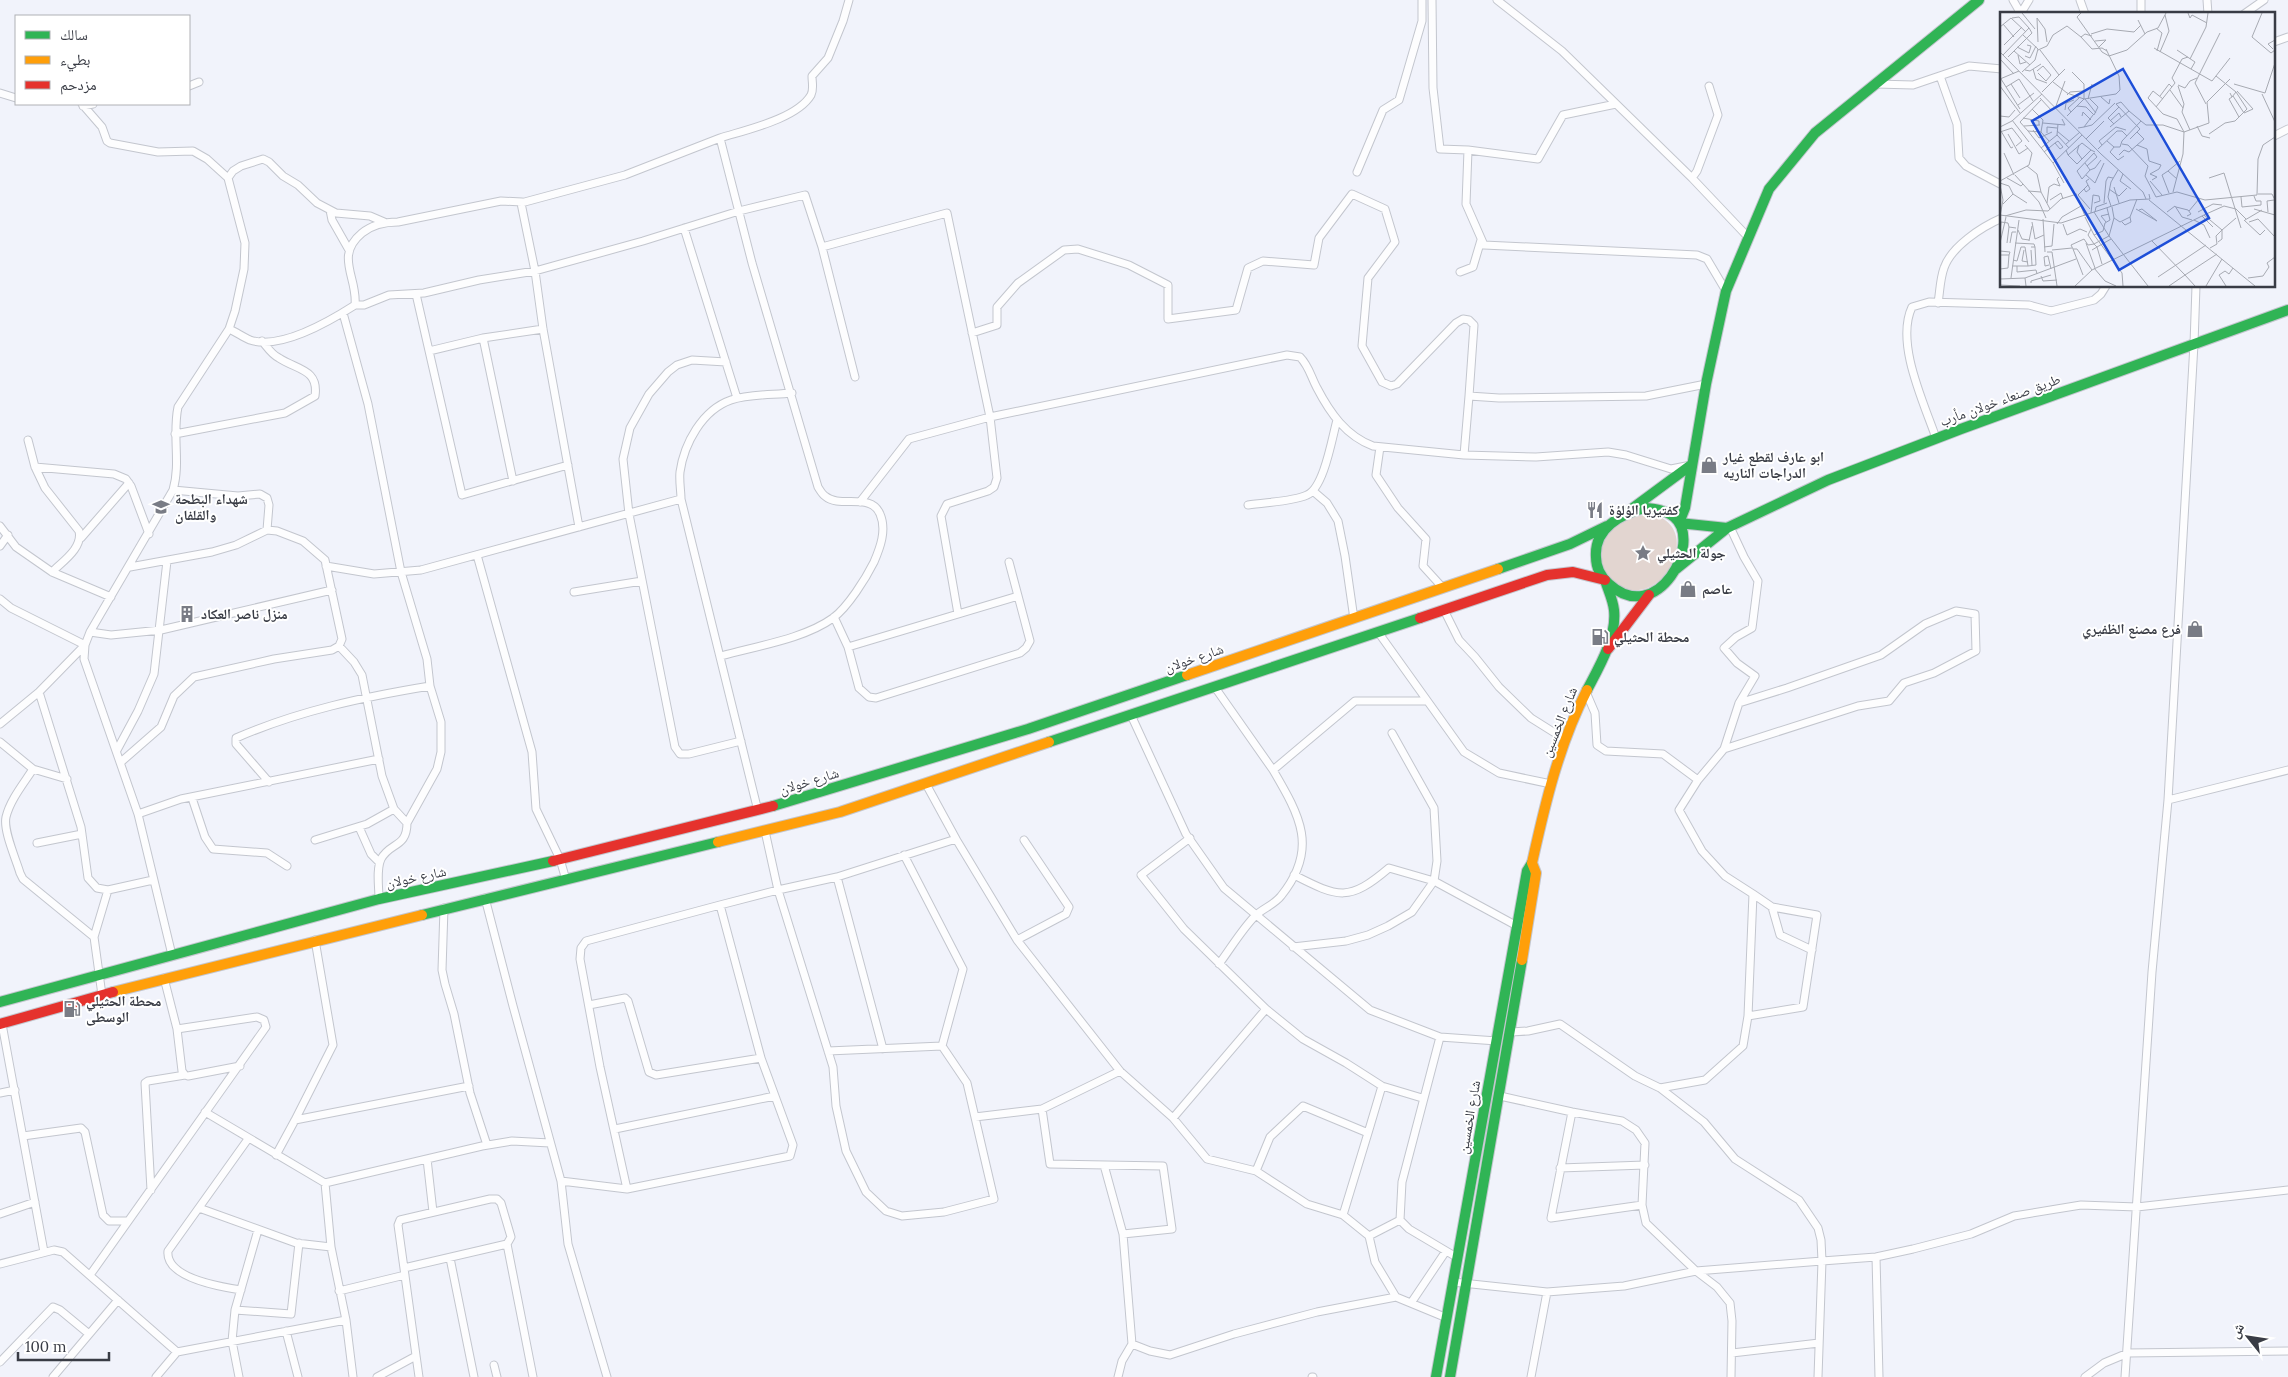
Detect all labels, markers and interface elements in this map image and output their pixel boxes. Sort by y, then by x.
inset map [2000,12,2276,288]
legend [15,15,190,105]
text: سالك [60,25,88,44]
text: بطيء [60,50,90,72]
text: مزدحم [60,75,97,95]
street label: طريق صنعاء خولان مأرب [1937,370,2063,431]
place label: ابو عارف لقطع غيار الدراجات الناريه [1722,448,1824,482]
shop icon: ابو عارف لقطع غيار الدراجات الناريه [1699,455,1719,475]
place label: شهداء البطحة والقلفان [175,490,248,524]
school or university icon: شهداء البطحة والقلفان [151,497,171,517]
restaurant icon: كفتيريا الؤلؤة [1585,500,1605,520]
place label: كفتيريا الؤلؤة [1609,501,1679,519]
place icon: جولة الحثيلي [1633,543,1653,563]
place label: جولة الحثيلي [1657,544,1726,564]
shop icon: عاصم [1678,579,1698,599]
place label: عاصم [1702,580,1732,599]
building icon: منزل ناصر العكاد [177,604,197,624]
place label: منزل ناصر العكاد [201,605,288,623]
shop icon: فرع مصنع الظفيري [2185,619,2205,639]
place label: فرع مصنع الظفيري [2082,620,2181,640]
fuel station icon: محطة الحثيلي [1590,627,1610,647]
place label: محطة الحثيلي [1614,628,1689,648]
street label: شارع خولان [1162,640,1226,677]
street label: شارع الخمسين [1537,684,1582,760]
street label: شارع خولان [777,763,841,800]
street label: شارع خولان [384,862,448,893]
place label: محطة الحثيلي الوسطى [86,992,161,1026]
fuel station icon: محطة الحثيلي الوسطى [62,999,82,1019]
street label: شارع الخمسين [1454,1079,1485,1155]
north arrow [2223,1312,2273,1362]
text: ش [2225,1319,2248,1341]
scale bar [18,1330,109,1362]
text: 100 m [25,1337,66,1356]

